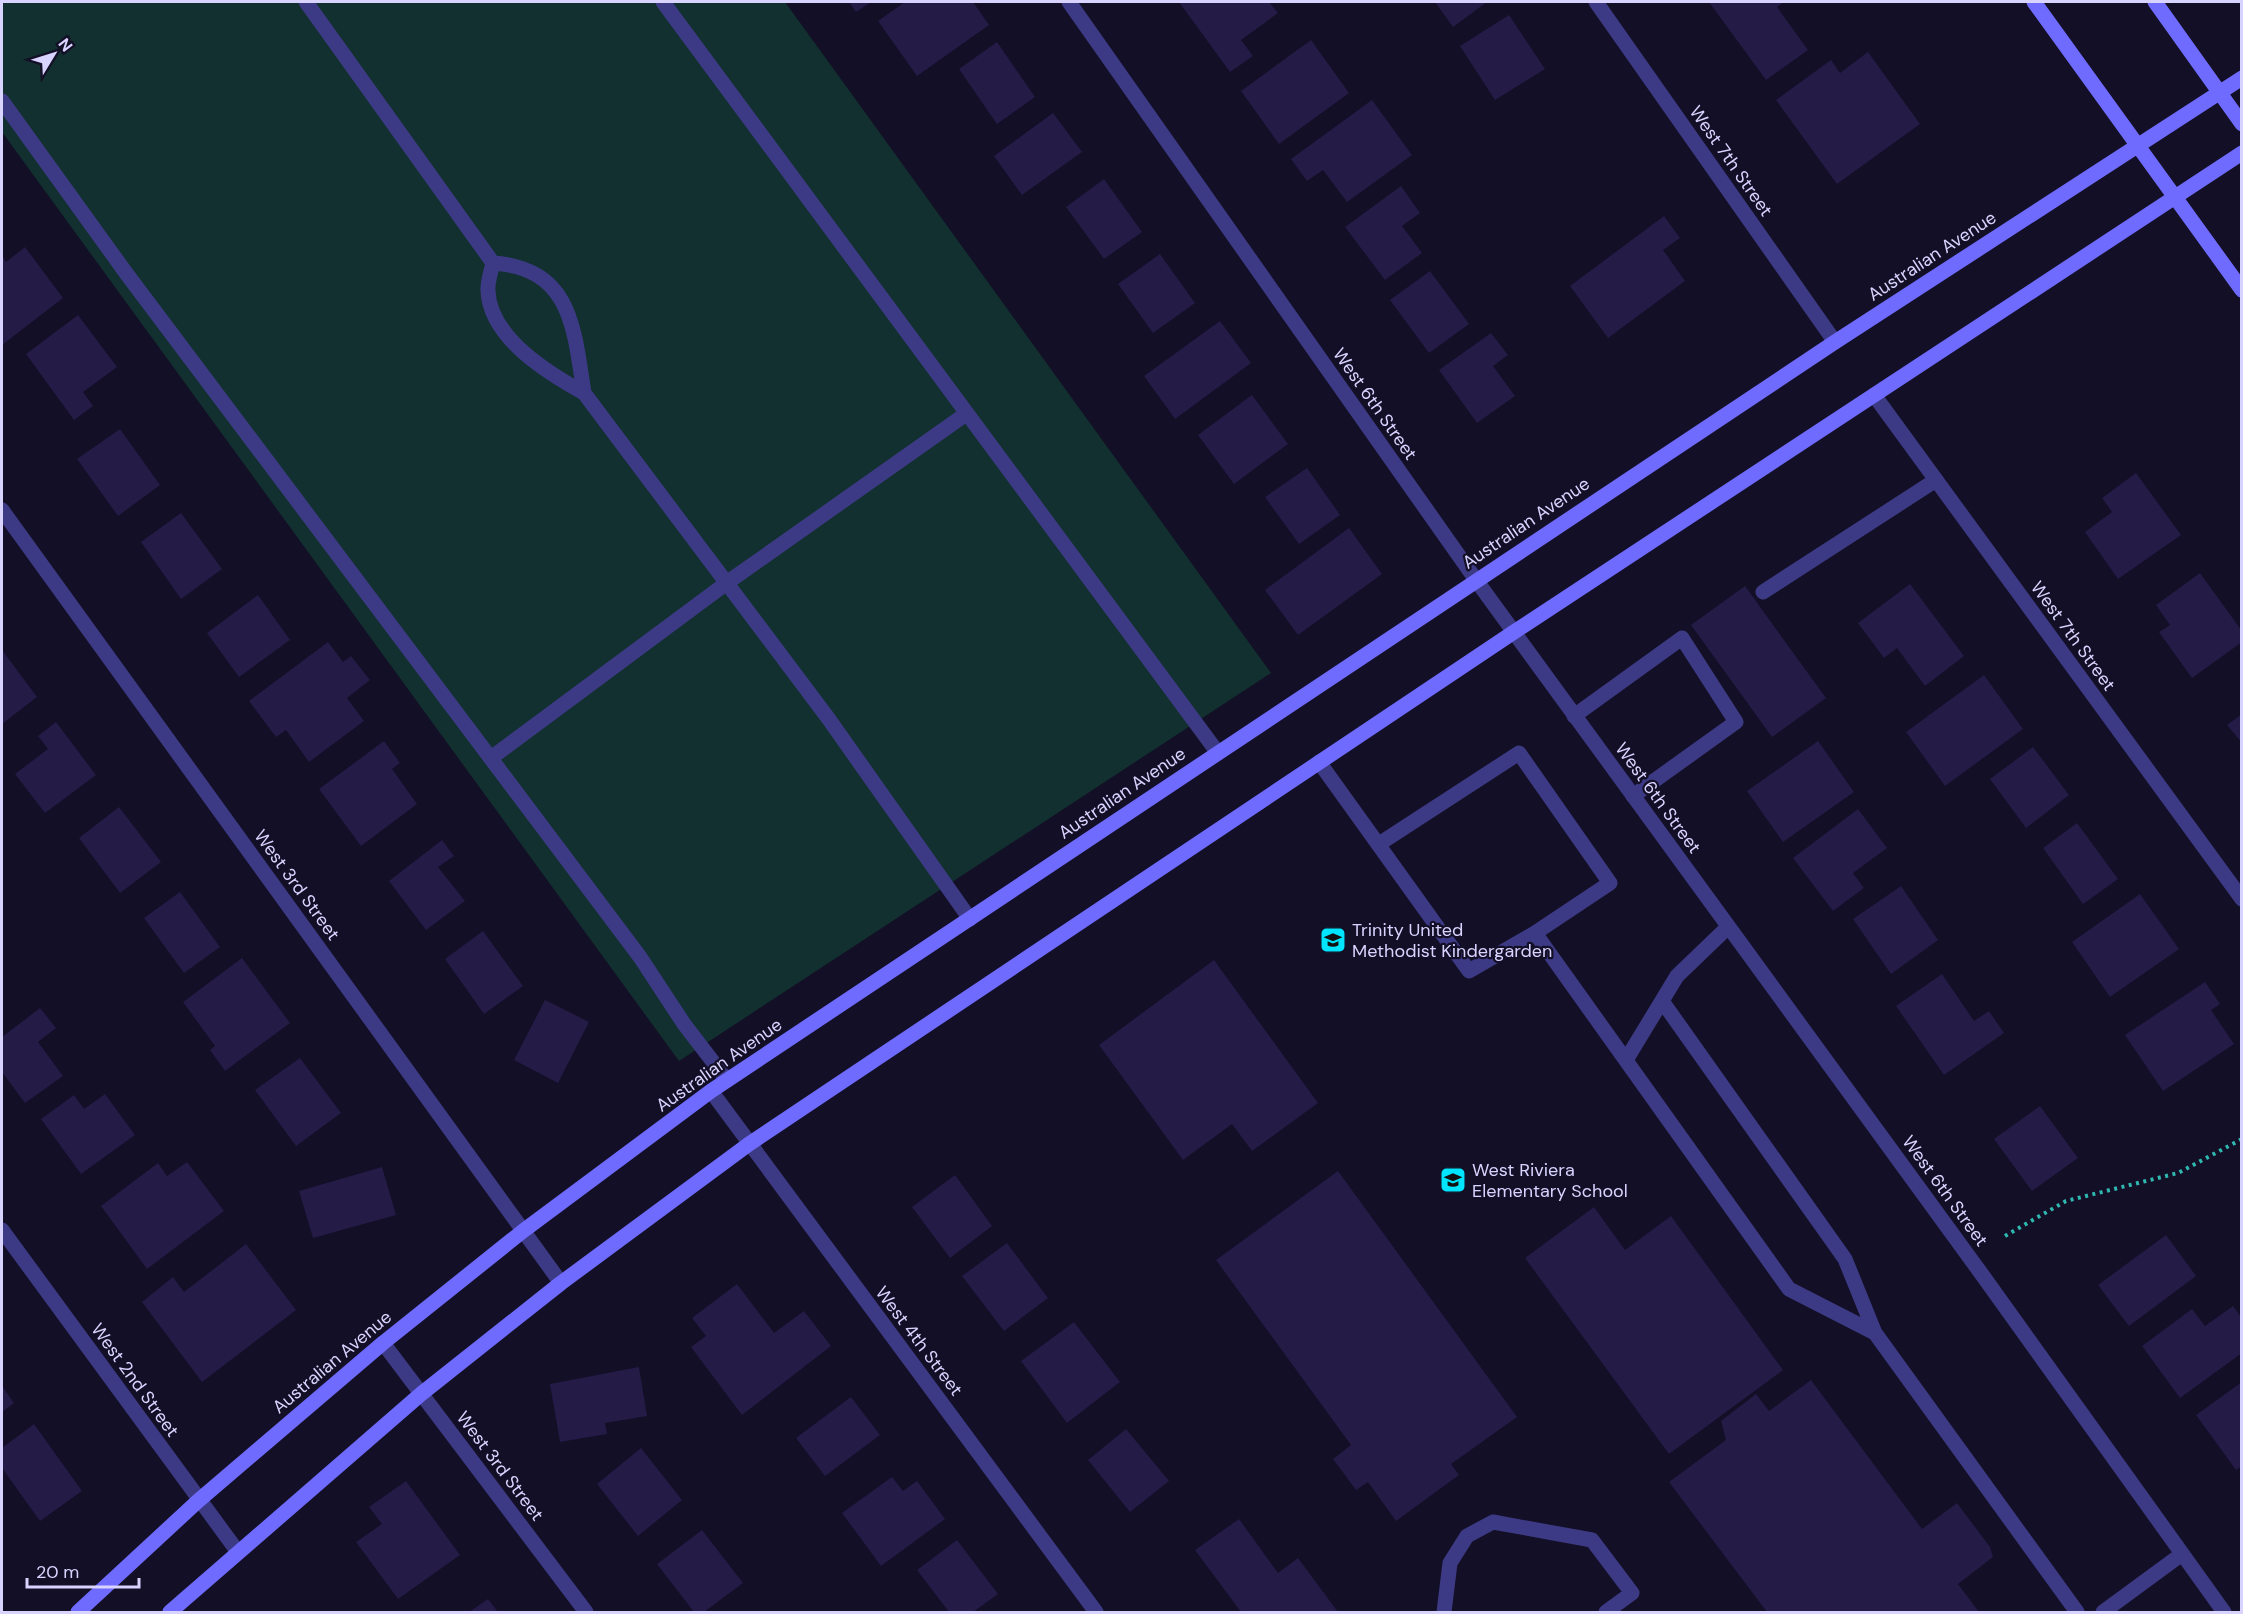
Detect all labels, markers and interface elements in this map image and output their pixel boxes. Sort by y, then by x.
north arrow [24,24,84,84]
text: N [54,34,77,56]
street label: West 7th Street [1684,101,1778,221]
street label: Australian Avenue [1863,205,2001,307]
street label: West 6th Street [1327,343,1423,465]
street label: Australian Avenue [1458,471,1594,575]
street label: West 7th Street [2025,576,2121,696]
street label: West 6th Street [1610,738,1706,858]
street label: Australian Avenue [1054,741,1190,845]
street label: West 3rd Street [249,825,345,945]
place label: Trinity United Methodist Kindergarden [1352,918,1552,963]
school or university icon: Trinity United Methodist Kindergarden [1318,925,1348,955]
street label: Australian Avenue [651,1013,787,1117]
street label: West 6th Street [1897,1131,1993,1251]
place label: West Riviera Elementary School [1472,1158,1628,1203]
school or university icon: West Riviera Elementary School [1438,1165,1468,1195]
street label: West 4th Street [870,1281,968,1401]
street label: Australian Avenue [267,1305,397,1419]
street label: West 2nd Street [86,1318,184,1442]
street label: West 3rd Street [451,1406,549,1526]
scale bar [27,1551,140,1589]
text: 20 m [36,1560,79,1584]

